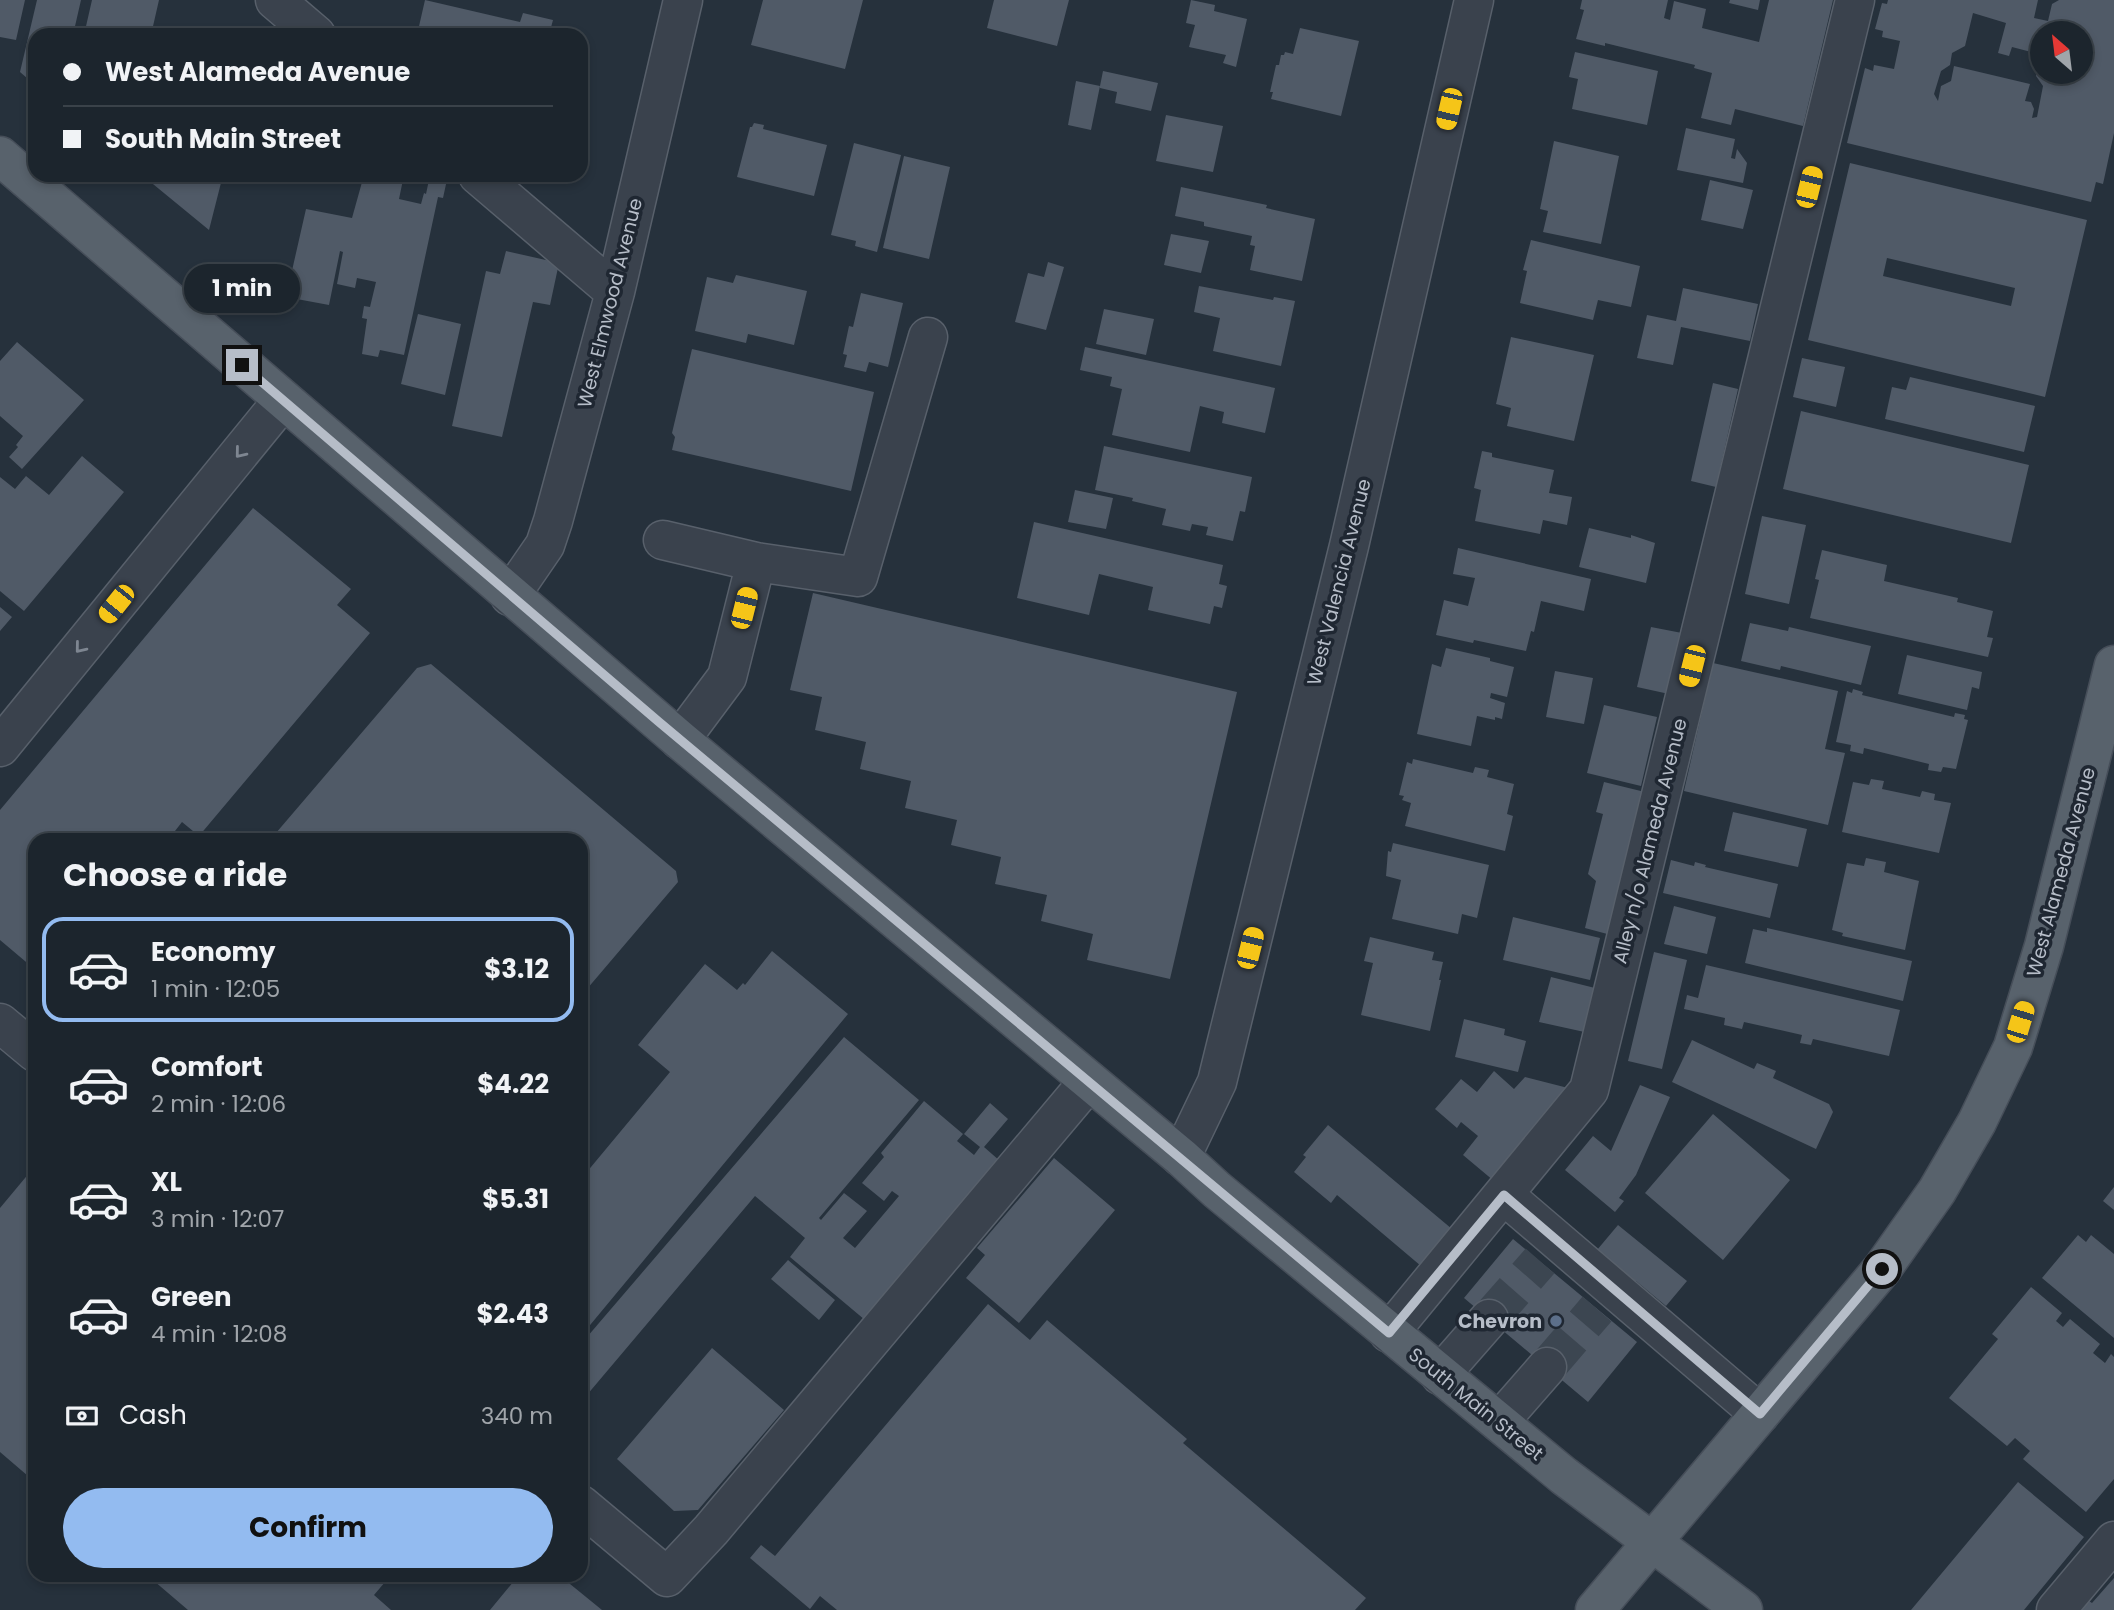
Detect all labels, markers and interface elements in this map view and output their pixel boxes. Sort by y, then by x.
north arrow [2030,21,2093,84]
map controls [2030,21,2093,84]
text: West Alameda Avenue [105,54,410,90]
car [1435,86,1464,132]
text: South Main Street [105,121,341,157]
car [1794,164,1825,210]
street label: West Elmwood Avenue [571,195,649,411]
callout: 1 min [184,264,300,312]
text: 1 min [212,272,272,304]
route end [226,349,258,381]
one-way arrow [235,445,248,457]
street label: West Valencia Avenue [1300,476,1378,688]
car [95,581,138,627]
car [729,585,760,631]
one-way arrow [76,641,89,653]
car [1677,643,1708,689]
street label: Alley n/o Alameda Avenue [1606,716,1694,966]
street label: West Alameda Avenue [2020,764,2102,980]
text: Choose a ride [63,852,287,897]
car [1235,925,1266,971]
text: Economy [151,934,275,970]
icon: car [67,938,130,1001]
text: $3.12 [484,951,549,987]
text: 1 min · 12:05 [151,973,280,1005]
car [2004,999,2037,1045]
text: Comfort [151,1049,263,1085]
icon: car [67,1053,130,1116]
text: $4.22 [477,1066,549,1102]
text: 2 min · 12:06 [151,1088,286,1120]
text: XL [151,1164,182,1200]
icon: car [67,1168,130,1231]
text: $5.31 [482,1181,549,1217]
text: 3 min · 12:07 [151,1203,284,1235]
route start [1866,1253,1898,1285]
text: Green [151,1279,232,1315]
icon: car [67,1283,130,1346]
text: $2.43 [476,1296,549,1332]
place label: Chevron [1458,1308,1542,1335]
marker: Chevron [1548,1313,1564,1329]
text: 4 min · 12:08 [151,1318,287,1350]
street label: South Main Street [1403,1341,1549,1467]
icon: cash [63,1397,101,1435]
text: Cash [119,1397,187,1433]
text: 340 m [481,1400,553,1432]
button: Confirm [63,1488,553,1568]

